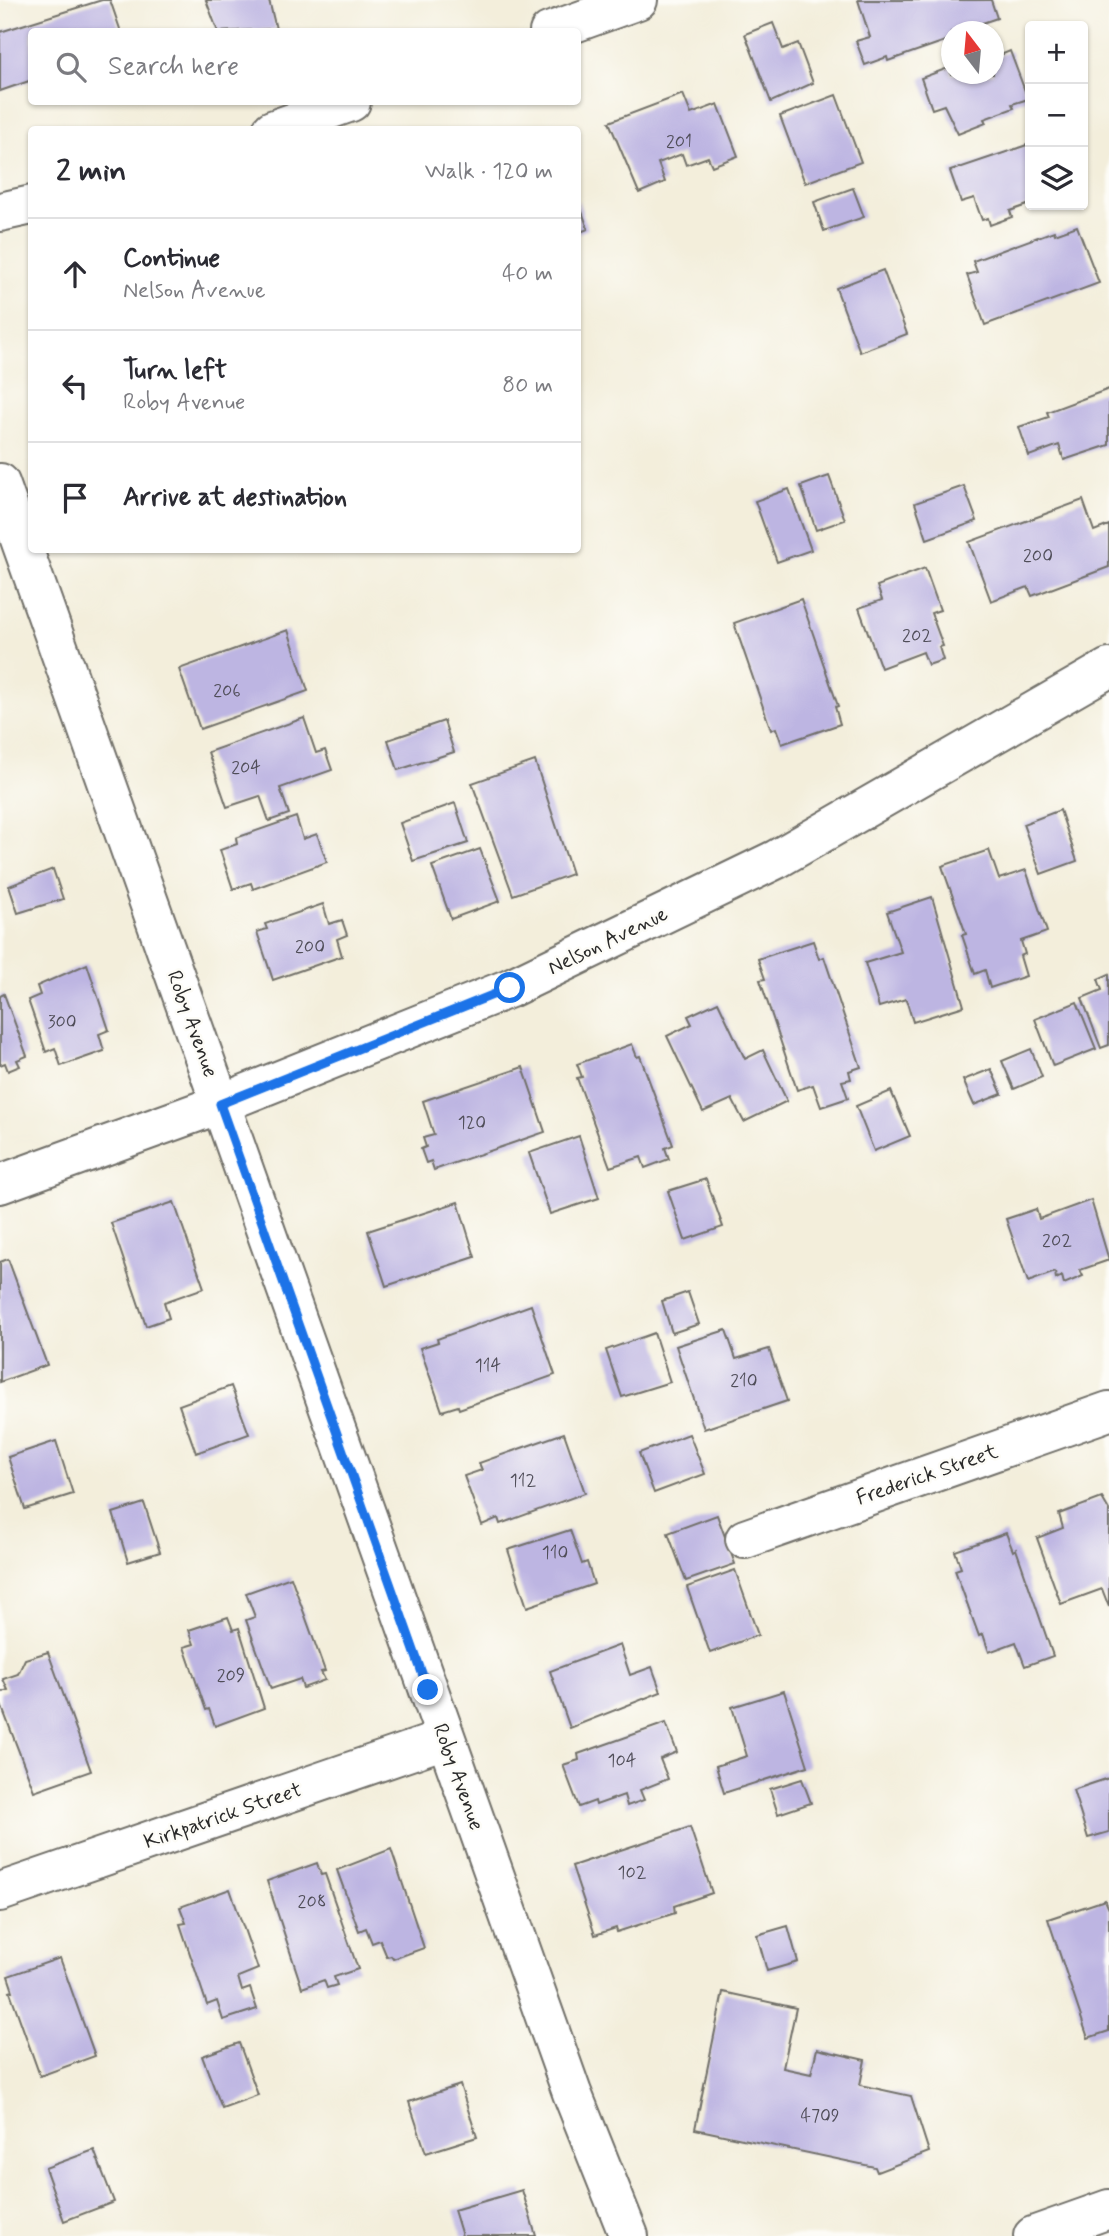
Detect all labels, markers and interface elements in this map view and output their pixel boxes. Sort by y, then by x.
north arrow [941,21,1004,84]
map controls [1025,21,1088,210]
button: + [1025,21,1088,84]
search box [28,28,581,105]
icon: search [52,48,90,86]
text: Search here [108,50,239,84]
button: − [1025,84,1088,147]
house number: 201 [666,130,692,154]
button: layers [1025,147,1088,210]
text: 2 min [56,152,126,191]
text: Walk · 120 m [425,157,553,187]
text: Continue [123,242,220,276]
icon: ahead [56,255,94,293]
text: 40 m [502,259,553,289]
text: Nelson Avenue [123,276,266,306]
text: Turn left [123,354,227,388]
icon: left [56,367,94,405]
text: 80 m [502,371,553,401]
text: Roby Avenue [123,388,245,418]
icon: arrive [56,479,94,517]
text: Arrive at destination [123,481,347,515]
house number: 200 [1023,544,1053,568]
house number: 202 [902,624,932,648]
house number: 206 [213,679,241,703]
house number: 204 [231,756,261,780]
street label: Nelson Avenue [543,900,673,982]
house number: 200 [295,935,325,959]
street label: Roby Avenue [160,967,224,1081]
route start [494,972,525,1003]
house number: 300 [47,1010,77,1034]
house number: 120 [458,1111,486,1135]
house number: 202 [1042,1229,1072,1253]
house number: 114 [475,1354,502,1378]
house number: 210 [730,1369,758,1393]
street label: Frederick Street [852,1437,1002,1512]
house number: 112 [510,1469,537,1493]
house number: 110 [542,1541,568,1565]
house number: 209 [217,1664,245,1688]
route end [412,1674,443,1705]
street label: Roby Avenue [426,1720,490,1834]
house number: 104 [608,1749,637,1773]
street label: Kirkpatrick Street [140,1776,306,1856]
house number: 102 [617,1861,647,1885]
house number: 208 [298,1890,326,1914]
house number: 4709 [800,2104,840,2128]

